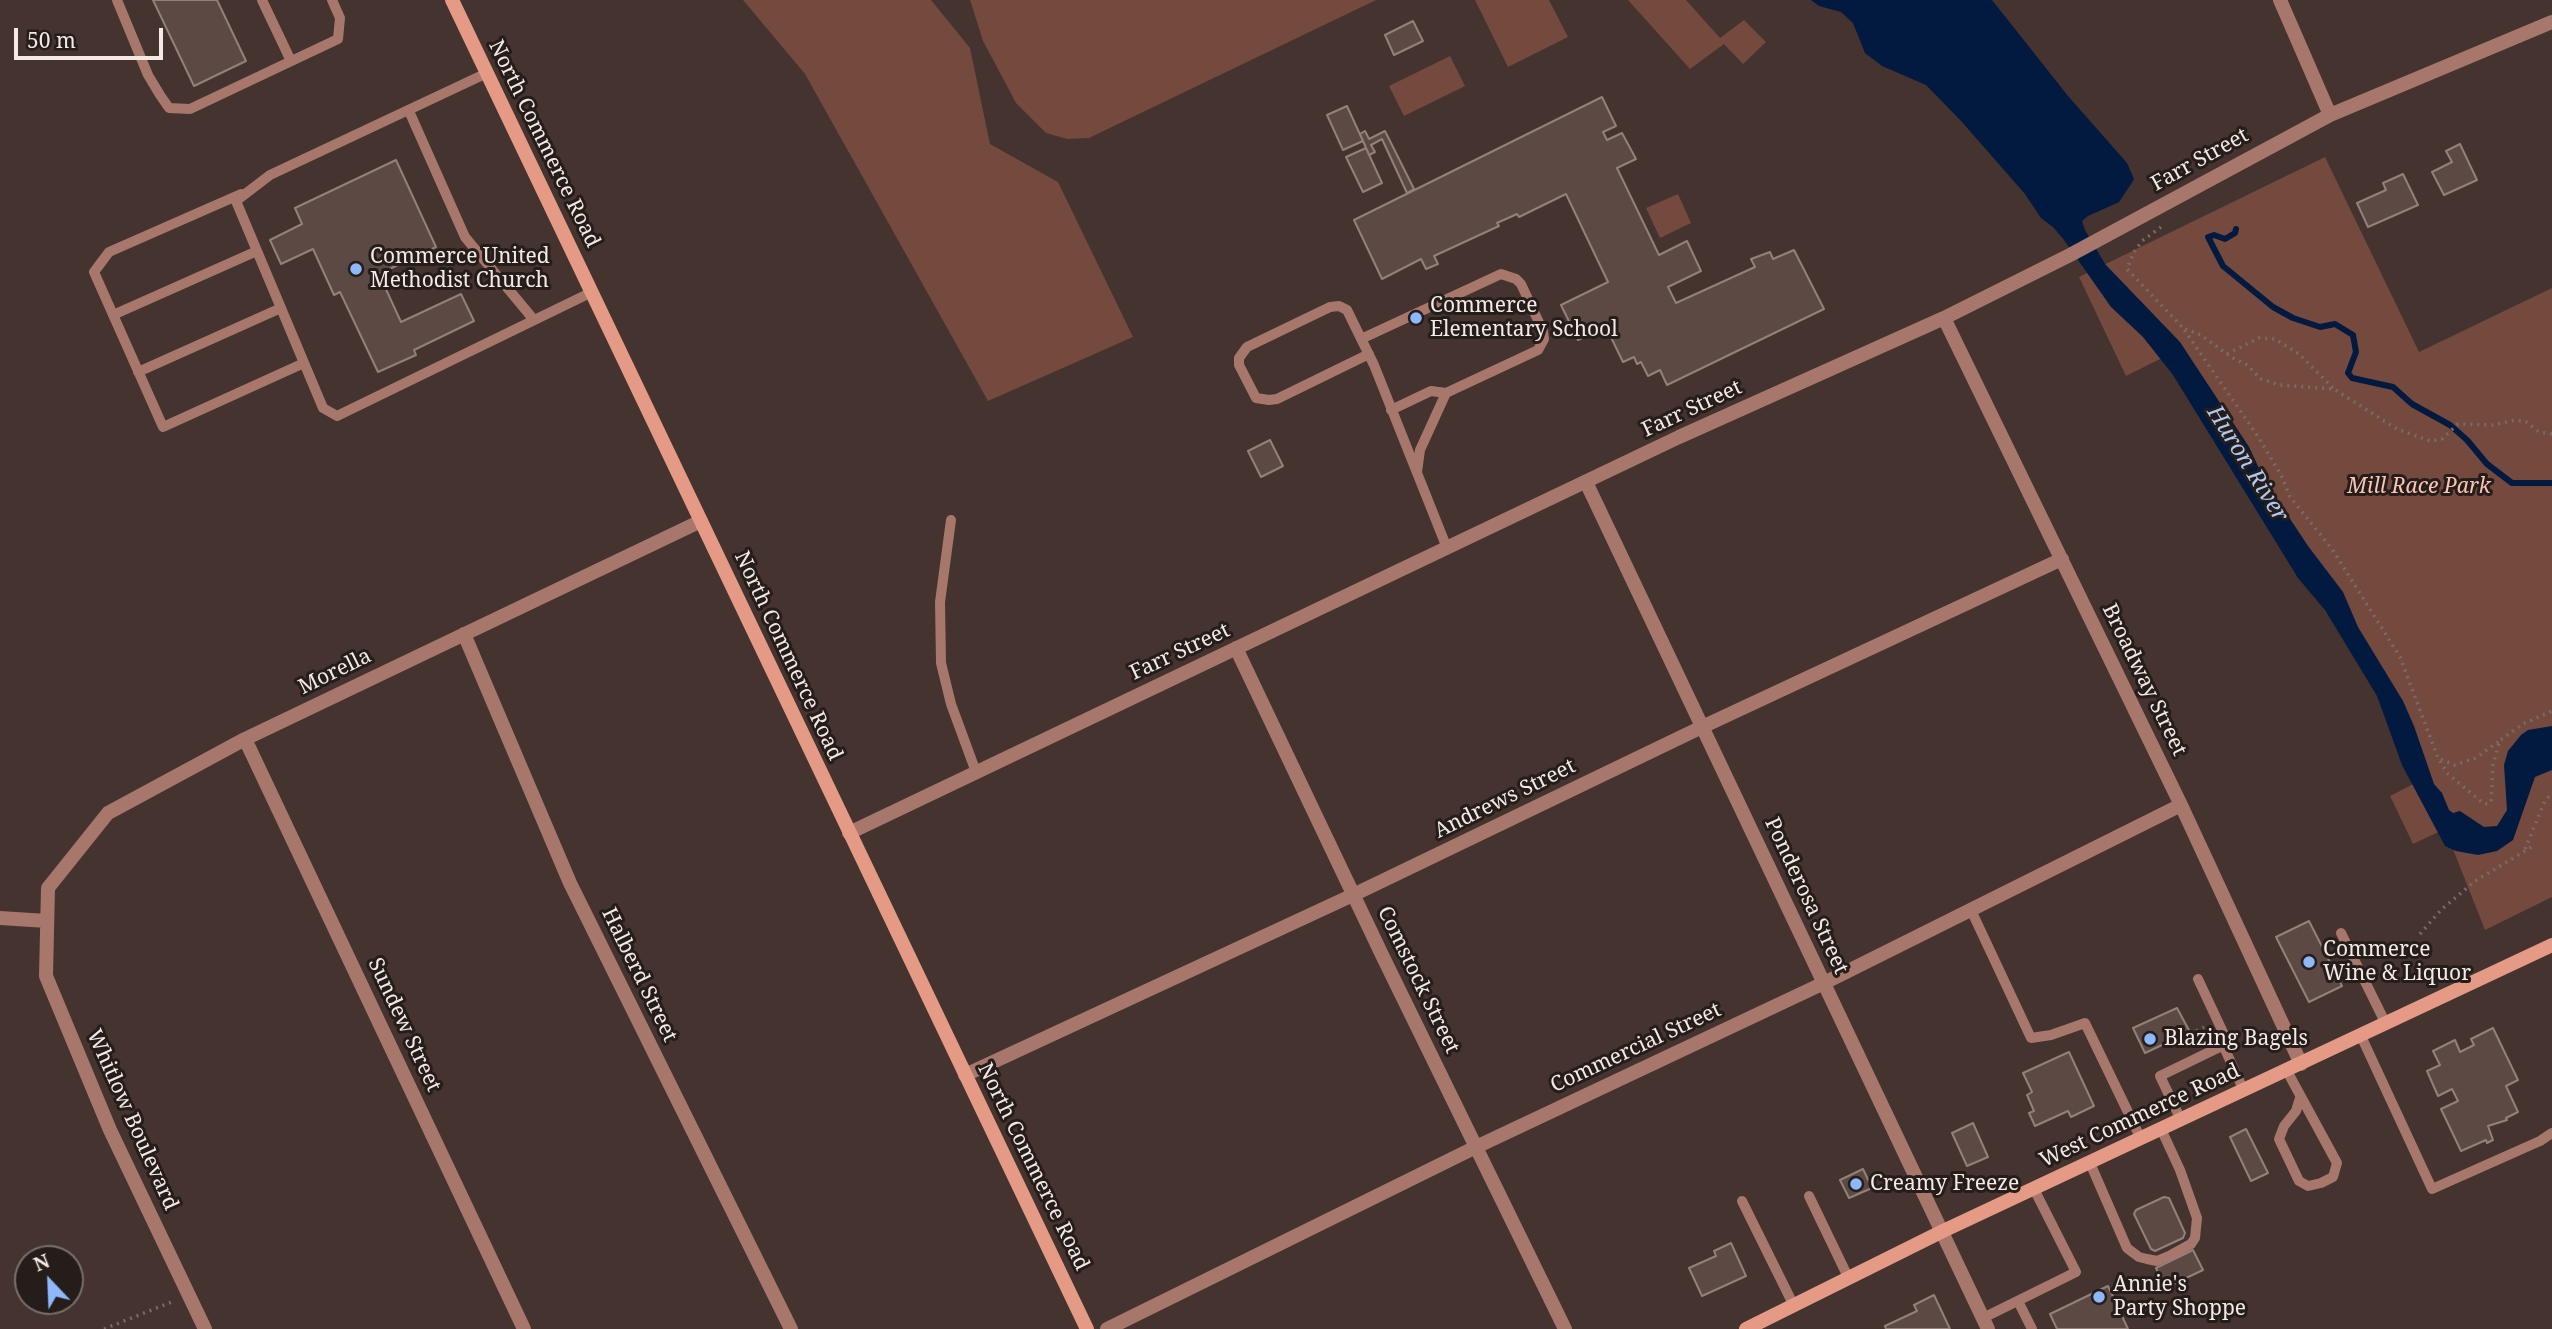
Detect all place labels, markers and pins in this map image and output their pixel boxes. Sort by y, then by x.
place label: Commerce United Methodist Church [370,244,550,294]
marker: Commerce United Methodist Church [348,261,364,277]
place label: Commerce Elementary School [1430,293,1618,343]
marker: Commerce Elementary School [1408,310,1424,326]
place label: Commerce Wine & Liquor [2323,937,2471,987]
marker: Commerce Wine & Liquor [2301,954,2317,970]
place label: Blazing Bagels [2164,1026,2308,1052]
marker: Blazing Bagels [2142,1031,2158,1047]
place label: Creamy Freeze [1870,1171,2019,1197]
marker: Creamy Freeze [1848,1176,1864,1192]
place label: Annie's Party Shoppe [2113,1272,2246,1322]
marker: Annie's Party Shoppe [2091,1289,2107,1305]

